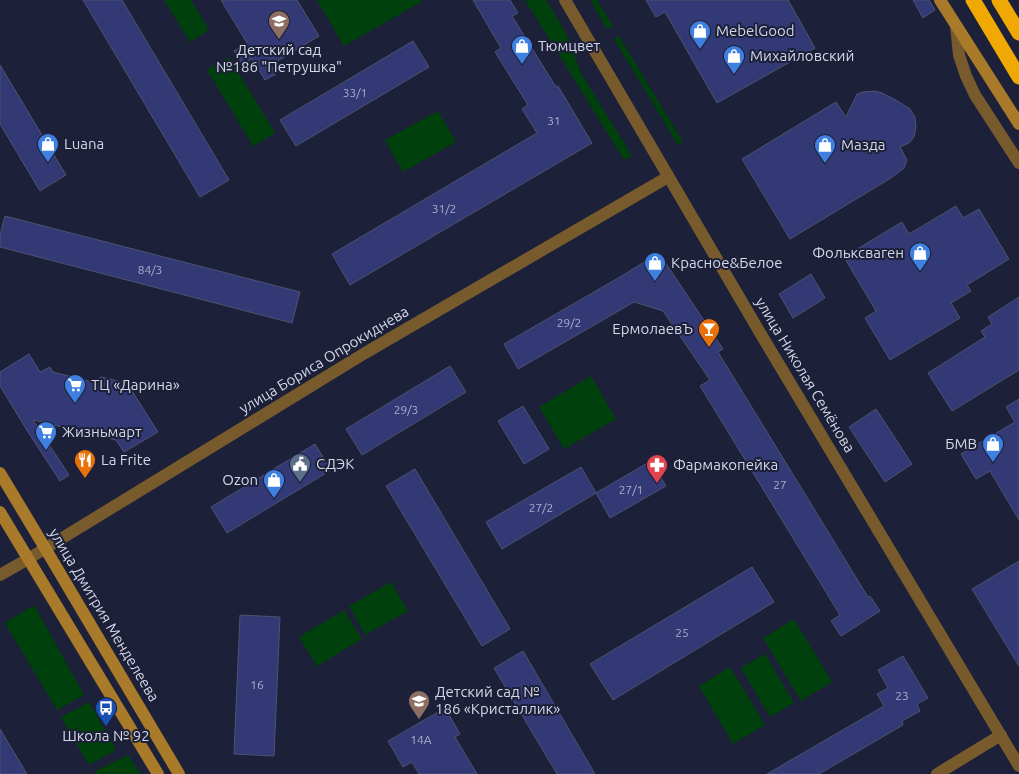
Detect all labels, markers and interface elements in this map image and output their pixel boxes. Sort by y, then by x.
school or university icon: Детский сад №186 "Петрушка" [267,9,291,40]
shop icon: MebelGood [688,19,712,50]
place label: MebelGood [716,22,795,39]
shop icon: Тюмцвет [510,34,534,65]
place label: Тюмцвет [538,37,601,54]
place label: Детский сад №186 "Петрушка" [216,41,342,75]
shop icon: Михайловский [722,44,746,75]
place label: Михайловский [750,47,854,64]
house number: 33/1 [343,86,367,99]
house number: 31 [547,114,561,127]
shop icon: Luana [36,132,60,163]
shop icon: Мазда [813,133,837,164]
place label: Luana [64,135,104,152]
place label: Мазда [841,136,885,153]
house number: 31/2 [432,202,456,215]
shop icon: Фольксваген [908,241,932,272]
place label: Фольксваген [812,244,904,261]
shop icon: Красное&Белое [643,251,667,282]
place label: Красное&Белое [671,254,783,271]
house number: 84/3 [138,263,162,276]
street label: улица Николая Семёнова [752,294,859,455]
street label: улица Бориса Опрокиднева [236,302,411,417]
house number: 29/2 [557,316,581,329]
bar icon: ЕрмолаевЪ [697,317,721,348]
place label: ЕрмолаевЪ [612,320,693,337]
supermarket icon: ТЦ «Дарина» [63,373,87,404]
place label: ТЦ «Дарина» [91,376,180,393]
house number: 29/3 [394,403,418,416]
supermarket icon: Жизньмарт [34,420,58,451]
place label: Жизньмарт [62,423,142,440]
shop icon: БМВ [981,432,1005,463]
place label: БМВ [945,435,977,452]
restaurant icon: La Frite [73,448,97,479]
place label: La Frite [101,451,151,468]
public building icon: СДЭК [288,452,312,483]
pharmacy icon: Фармакопейка [645,453,669,484]
place label: СДЭК [316,455,354,472]
place label: Фармакопейка [673,456,778,473]
shop icon: Ozon [262,468,286,499]
place label: Ozon [222,471,258,488]
house number: 27 [773,478,787,491]
house number: 27/1 [619,483,643,496]
house number: 27/2 [529,501,553,514]
street label: улица Дмитрия Менделеева [46,525,163,704]
house number: 25 [675,626,689,639]
house number: 16 [250,678,264,691]
place label: Детский сад № 186 «Кристаллик» [435,683,560,717]
school or university icon: Детский сад № 186 «Кристаллик» [407,689,431,720]
house number: 23 [895,689,909,702]
bus stop icon: Школа № 92 [94,696,118,727]
place label: Школа № 92 [62,727,150,744]
house number: 14А [410,733,432,746]

